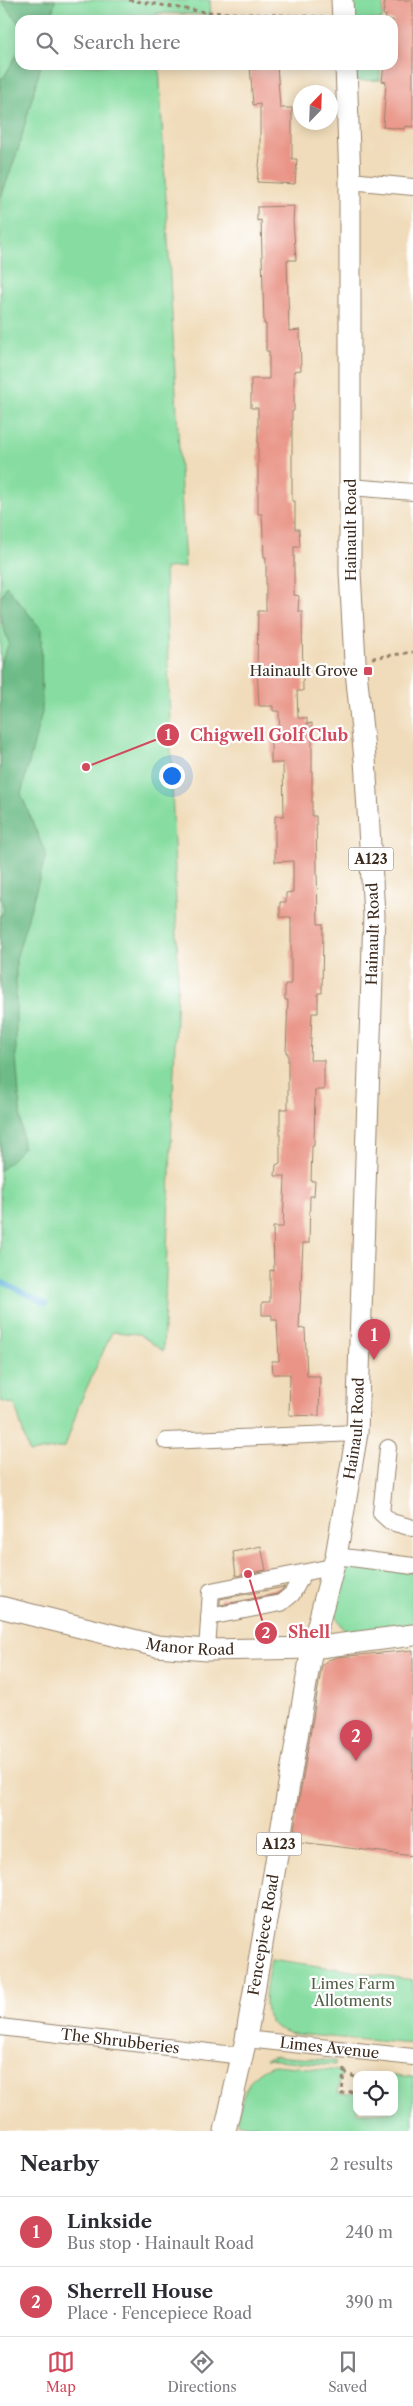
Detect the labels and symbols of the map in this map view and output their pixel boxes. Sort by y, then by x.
north arrow [293,85,338,130]
street label: Hainault Road [341,479,360,581]
place label: Hainault Grove [249,661,358,680]
marker: Hainault Grove [362,665,374,677]
callout: Chigwell Golf Club [155,720,358,751]
text: 1 [165,725,172,744]
text: Chigwell Golf Club [190,725,348,745]
your location [159,763,185,789]
road number: A123 [348,848,394,871]
street label: Hainault Road [362,882,383,986]
pin: 1 [358,1319,390,1360]
street label: Hainault Road [339,1377,368,1481]
callout: Shell [253,1617,340,1648]
text: Shell [288,1622,330,1642]
text: 2 [262,1623,271,1642]
street label: Manor Road [144,1634,235,1659]
pin: 2 [340,1720,372,1761]
road number: A123 [256,1832,302,1856]
street label: Fencepiece Road [243,1873,283,1997]
park label: Limes Farm Allotments [311,1974,395,2010]
street label: The Shrubberies [60,2024,181,2057]
street label: Limes Avenue [279,2033,380,2062]

